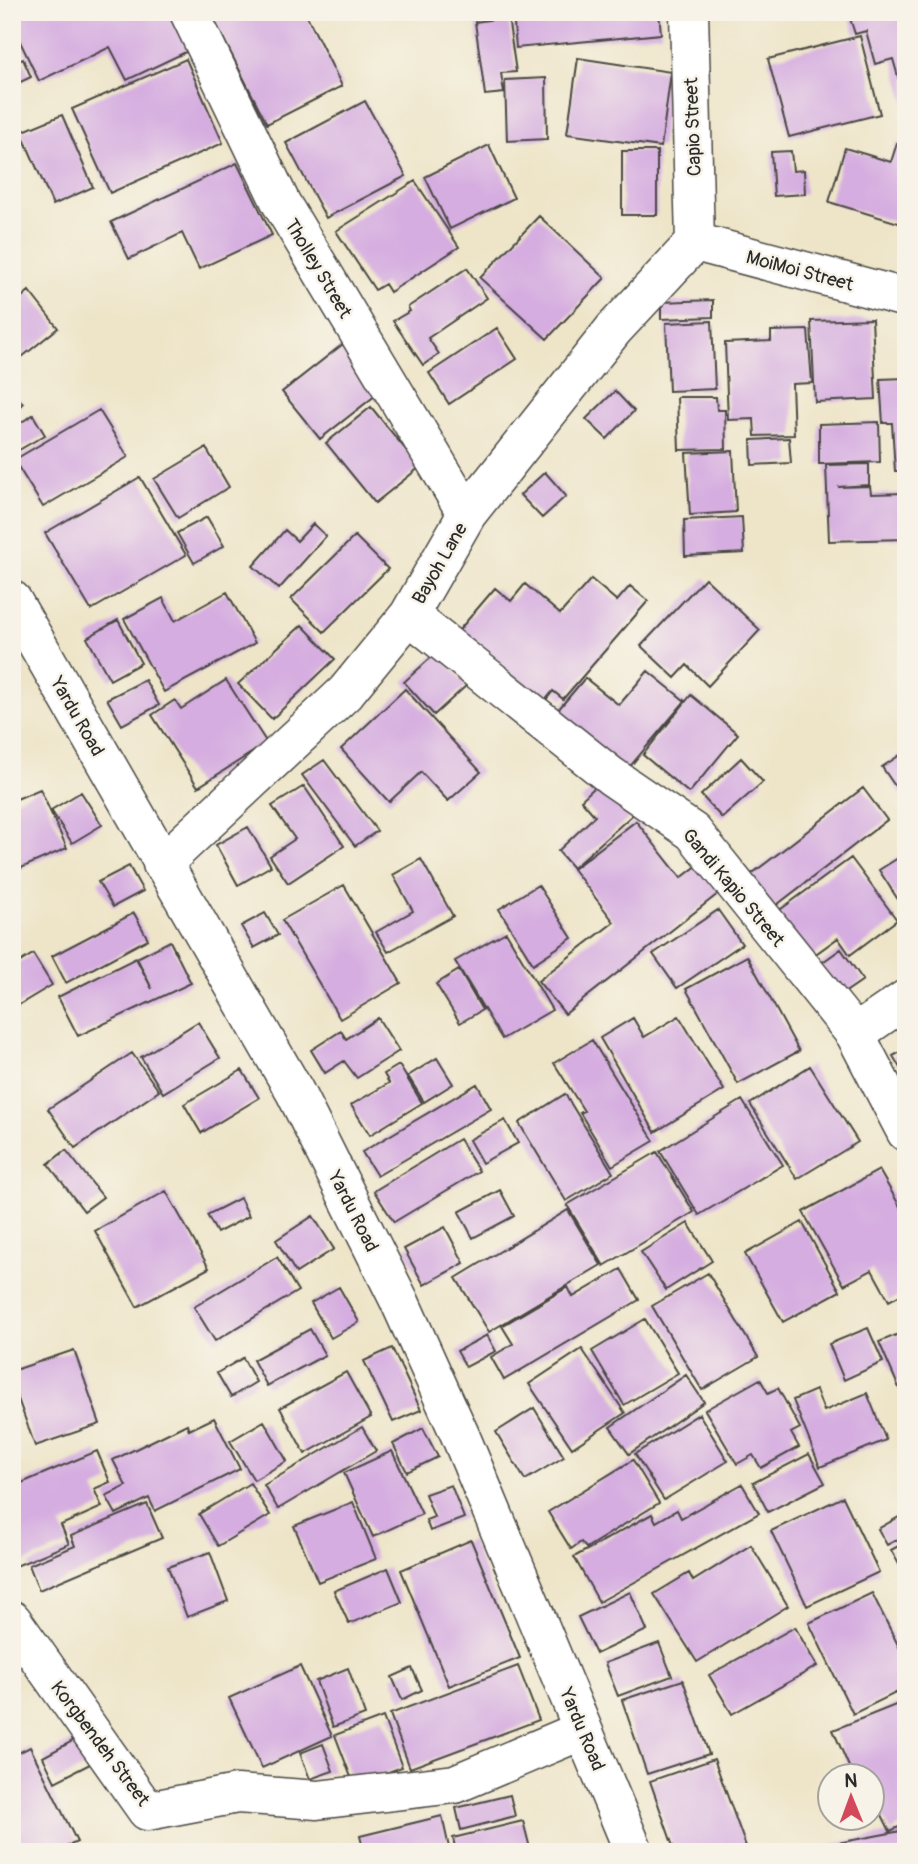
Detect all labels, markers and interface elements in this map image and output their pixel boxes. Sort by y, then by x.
street label: Capio Street [679,77,707,177]
street label: Tholley Street [279,214,357,323]
street label: MoiMoi Street [743,245,856,297]
street label: Bayoh Lane [407,518,473,608]
street label: Yardu Road [44,672,109,761]
street label: Gandi Kapio Street [677,824,790,952]
street label: Yardu Road [322,1166,384,1256]
street label: Korgbendeh Street [45,1676,155,1811]
street label: Yardu Road [553,1683,610,1775]
north arrow [816,1762,886,1832]
text: N [844,1769,857,1793]

